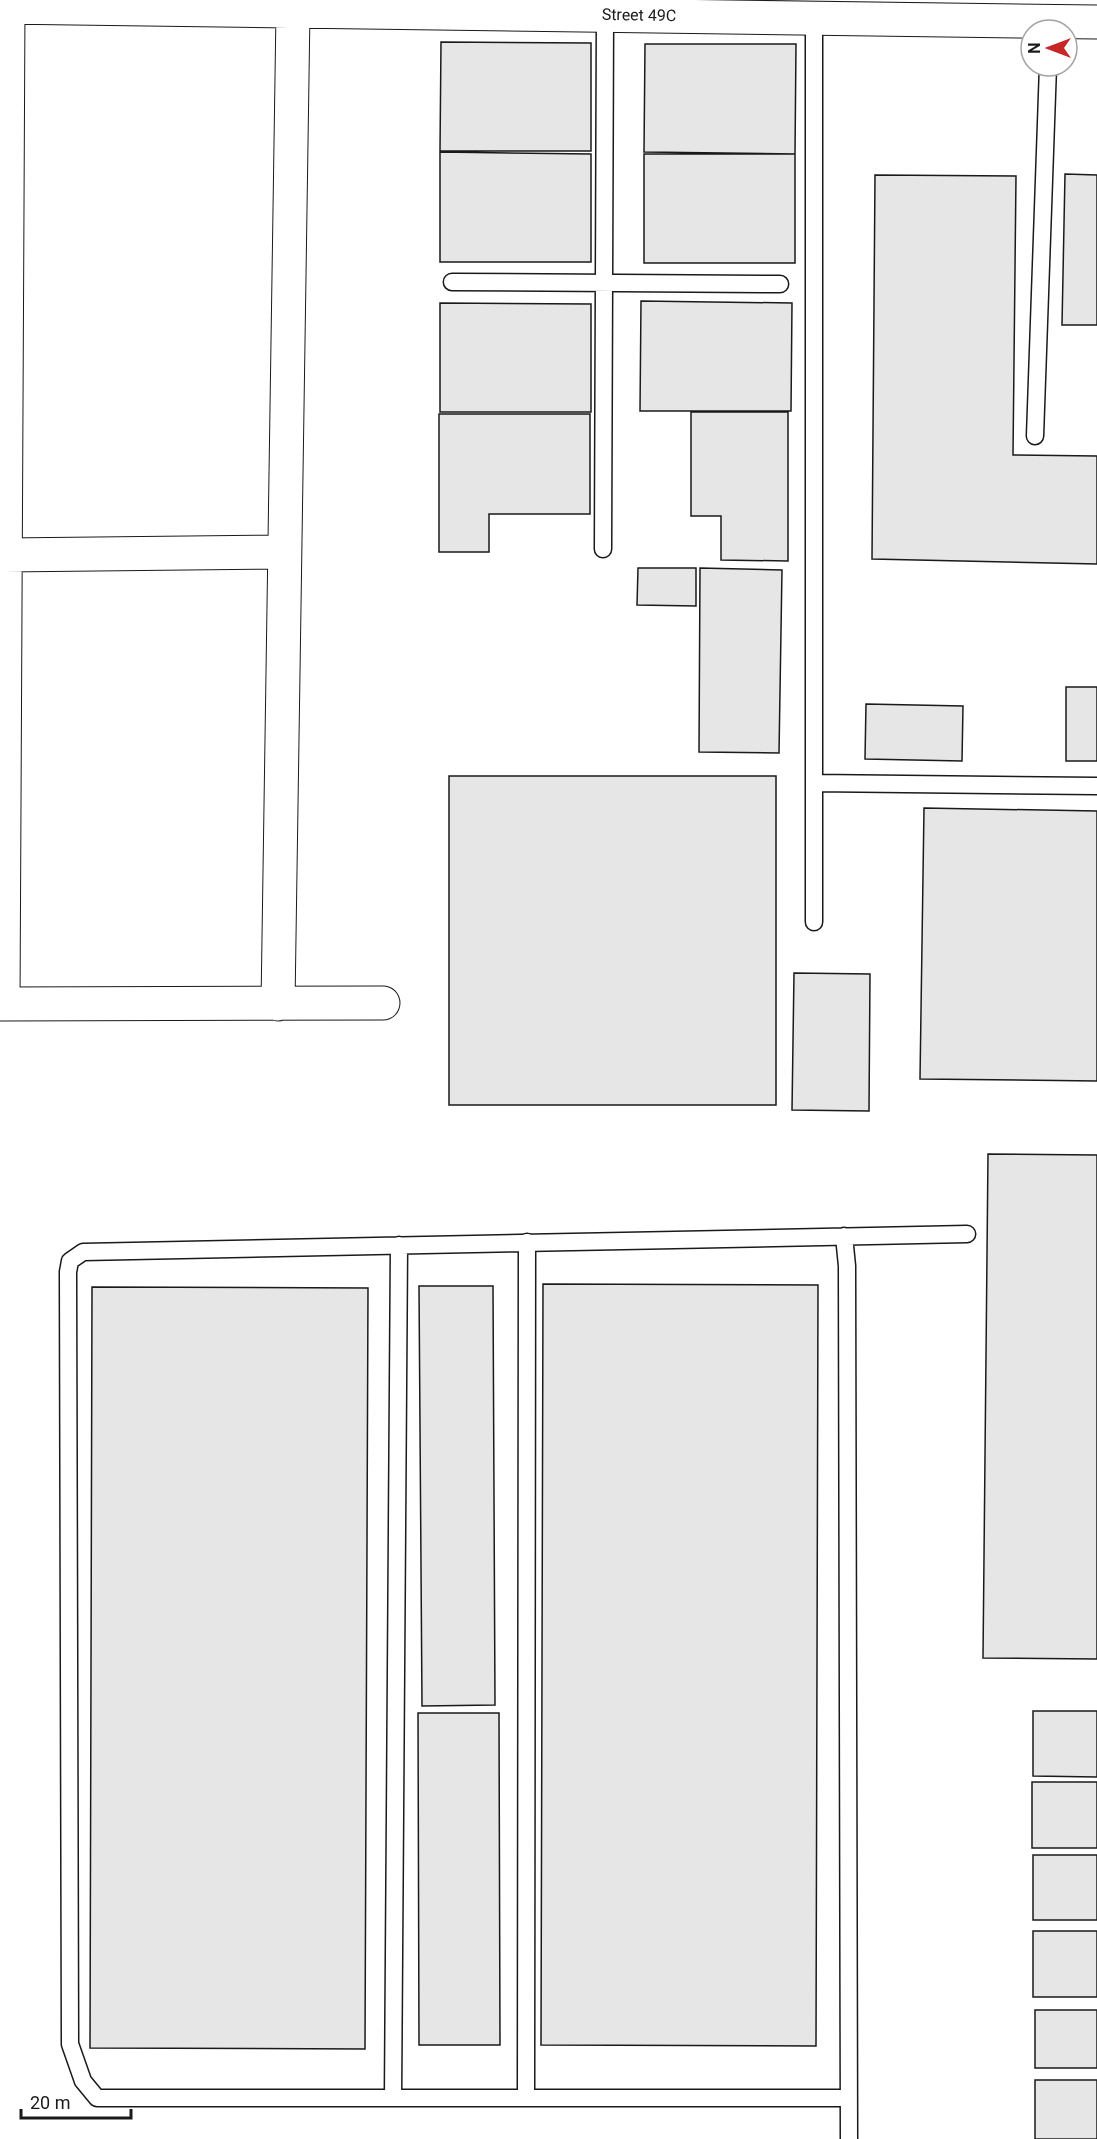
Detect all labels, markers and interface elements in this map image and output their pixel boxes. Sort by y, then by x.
street label: Street 49C [602,5,676,25]
north arrow [1019,18,1079,78]
text: N [1025,42,1044,54]
scale bar [21,2082,130,2120]
text: 20 m [30,2092,70,2113]

